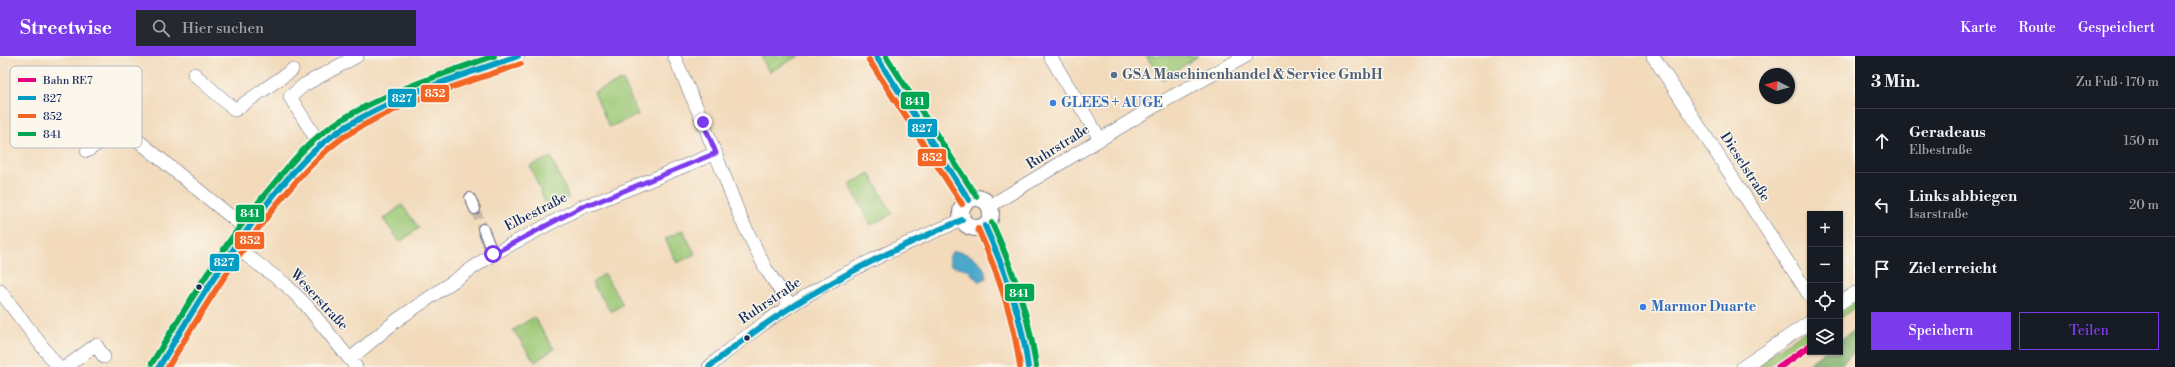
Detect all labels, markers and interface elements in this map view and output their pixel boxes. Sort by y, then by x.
search box [136,10,416,46]
text: Streetwise [20,16,112,40]
icon: search [150,17,172,39]
text: Hier suchen [182,19,264,38]
text: Karte [1960,19,1997,37]
text: Route [2019,19,2056,37]
text: Gespeichert [2078,19,2155,37]
legend [10,66,142,148]
place label: GSA Maschinenhandel & Service GmbH [1122,66,1383,84]
north arrow [1759,68,1795,104]
marker: GSA Maschinenhandel & Service GmbH [1109,70,1119,80]
text: 3 Min. [1871,71,1920,93]
text: Bahn RE7 [42,74,93,88]
text: Zu Fuß · 170 m [2076,74,2159,90]
line badge: 852 [420,84,450,103]
text: 852 [425,87,445,101]
line badge: 827 [387,88,417,108]
line badge: 841 [900,91,930,110]
text: 827 [43,92,62,106]
text: 827 [392,92,413,106]
place label: GLEES + AUGE [1061,94,1163,112]
text: 841 [905,95,926,109]
marker: GLEES + AUGE [1048,98,1058,108]
text: 852 [43,110,62,124]
route end [694,113,712,131]
line badge: 827 [907,118,938,138]
street label: Ruhrstraße [1023,120,1093,174]
text: 827 [912,122,933,136]
text: Geradeaus [1909,123,1986,142]
text: 841 [43,128,61,142]
street label: Dieselstraße [1716,129,1774,205]
icon: ahead [1871,130,1893,152]
text: 150 m [2124,133,2159,149]
text: Elbestraße [1909,142,1972,158]
line badge: 852 [917,148,947,167]
text: 852 [922,151,942,165]
text: Links abbiegen [1909,187,2017,206]
street label: Elbestraße [502,189,570,235]
icon: left [1871,194,1893,216]
text: 20 m [2129,197,2159,213]
line badge: 841 [235,204,265,223]
text: Isarstraße [1909,206,1968,222]
text: 841 [240,207,261,221]
map controls [1807,211,1843,355]
button: + [1807,211,1843,247]
line badge: 852 [234,231,265,250]
text: 852 [240,234,260,248]
route start [484,245,502,263]
button: − [1807,247,1843,283]
line badge: 827 [209,253,240,272]
text: 827 [214,256,235,270]
icon: arrive [1871,258,1893,280]
text: Ziel erreicht [1909,259,1997,278]
street label: Weserstraße [285,265,352,334]
street label: Ruhrstraße [735,274,805,328]
unlabelled marker [194,282,204,292]
line badge: 841 [1004,283,1035,302]
button: locate [1807,283,1843,319]
text: 841 [1009,287,1030,301]
place label: Marmor Duarte [1651,298,1757,316]
marker: Marmor Duarte [1638,302,1648,312]
button: Speichern [1871,312,2011,350]
button: Teilen [2019,312,2159,350]
button: layers [1807,319,1843,355]
unlabelled marker [742,333,752,343]

